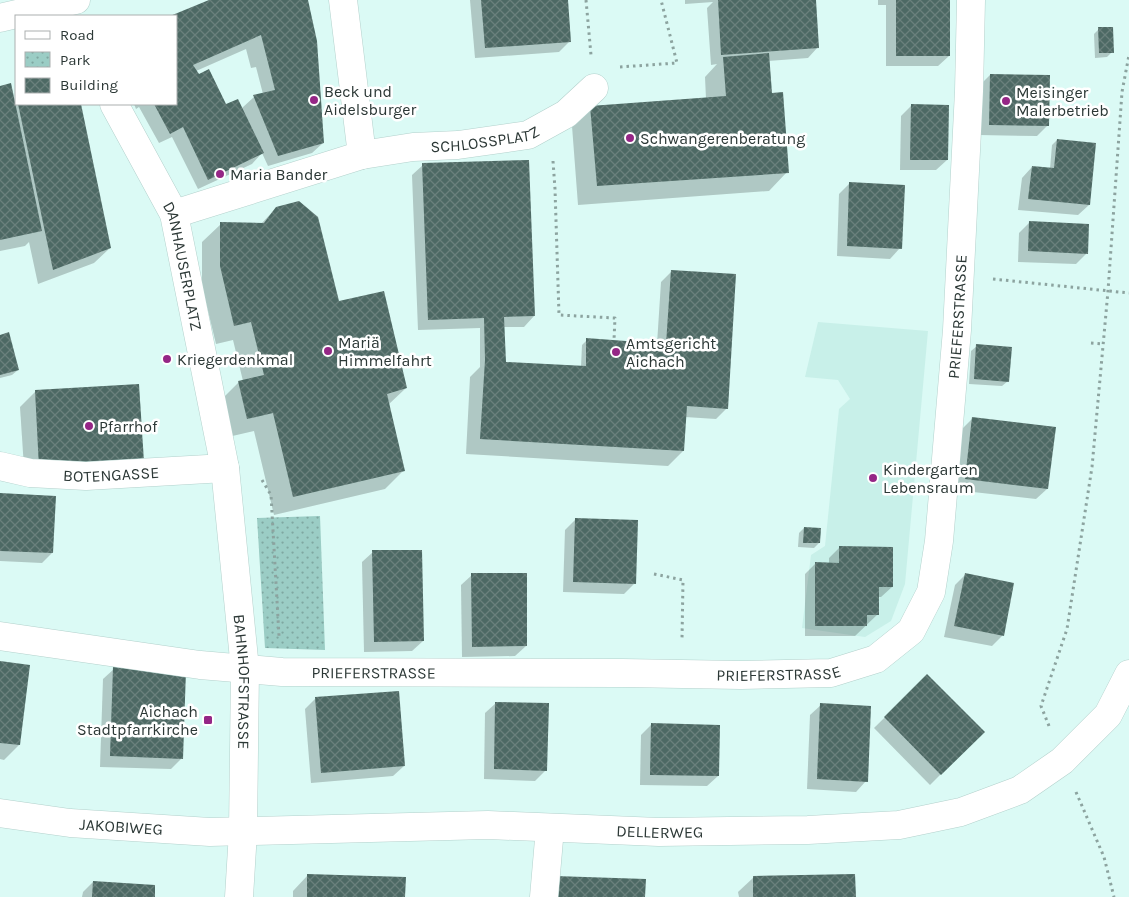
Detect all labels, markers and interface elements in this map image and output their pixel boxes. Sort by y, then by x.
legend [15,15,178,105]
text: Road [60,26,95,44]
text: Park [60,51,90,69]
text: Building [60,76,118,94]
place label: Beck und Aidelsburger [324,82,416,119]
place label: Meisinger Malerbetrieb [1016,83,1109,120]
marker: Beck und Aidelsburger [308,94,320,106]
marker: Meisinger Malerbetrieb [1000,95,1012,107]
street label: SCHLOSSPLATZ [430,122,543,156]
place label: Schwangerenberatung [640,129,805,148]
marker: Schwangerenberatung [624,132,636,144]
place label: Maria Bander [230,165,328,184]
marker: Maria Bander [214,168,226,180]
street label: DANHAUSERPLATZ [159,198,206,332]
street label: PRIEFERSTRASSE [944,254,971,379]
place label: Mariä Himmelfahrt [338,333,432,370]
place label: Amtsgericht Aichach [626,334,716,371]
marker: Mariä Himmelfahrt [322,345,334,357]
marker: Amtsgericht Aichach [610,346,622,358]
place label: Kriegerdenkmal [177,350,293,369]
marker: Kriegerdenkmal [161,353,173,365]
place label: Pfarrhof [99,417,158,436]
marker: Pfarrhof [83,420,95,432]
place label: Kindergarten Lebensraum [883,460,978,497]
street label: BOTENGASSE [63,463,160,486]
marker: Kindergarten Lebensraum [867,472,879,484]
street label: BAHNHOFSTRASSE [230,613,254,749]
street label: PRIEFERSTRASSE [716,662,843,685]
street label: PRIEFERSTRASSE [311,663,436,682]
place label: Aichach Stadtpfarrkirche [77,702,198,739]
marker: Aichach Stadtpfarrkirche [202,714,214,726]
street label: JAKOBIWEG [79,815,164,839]
street label: DELLERWEG [616,821,703,842]

